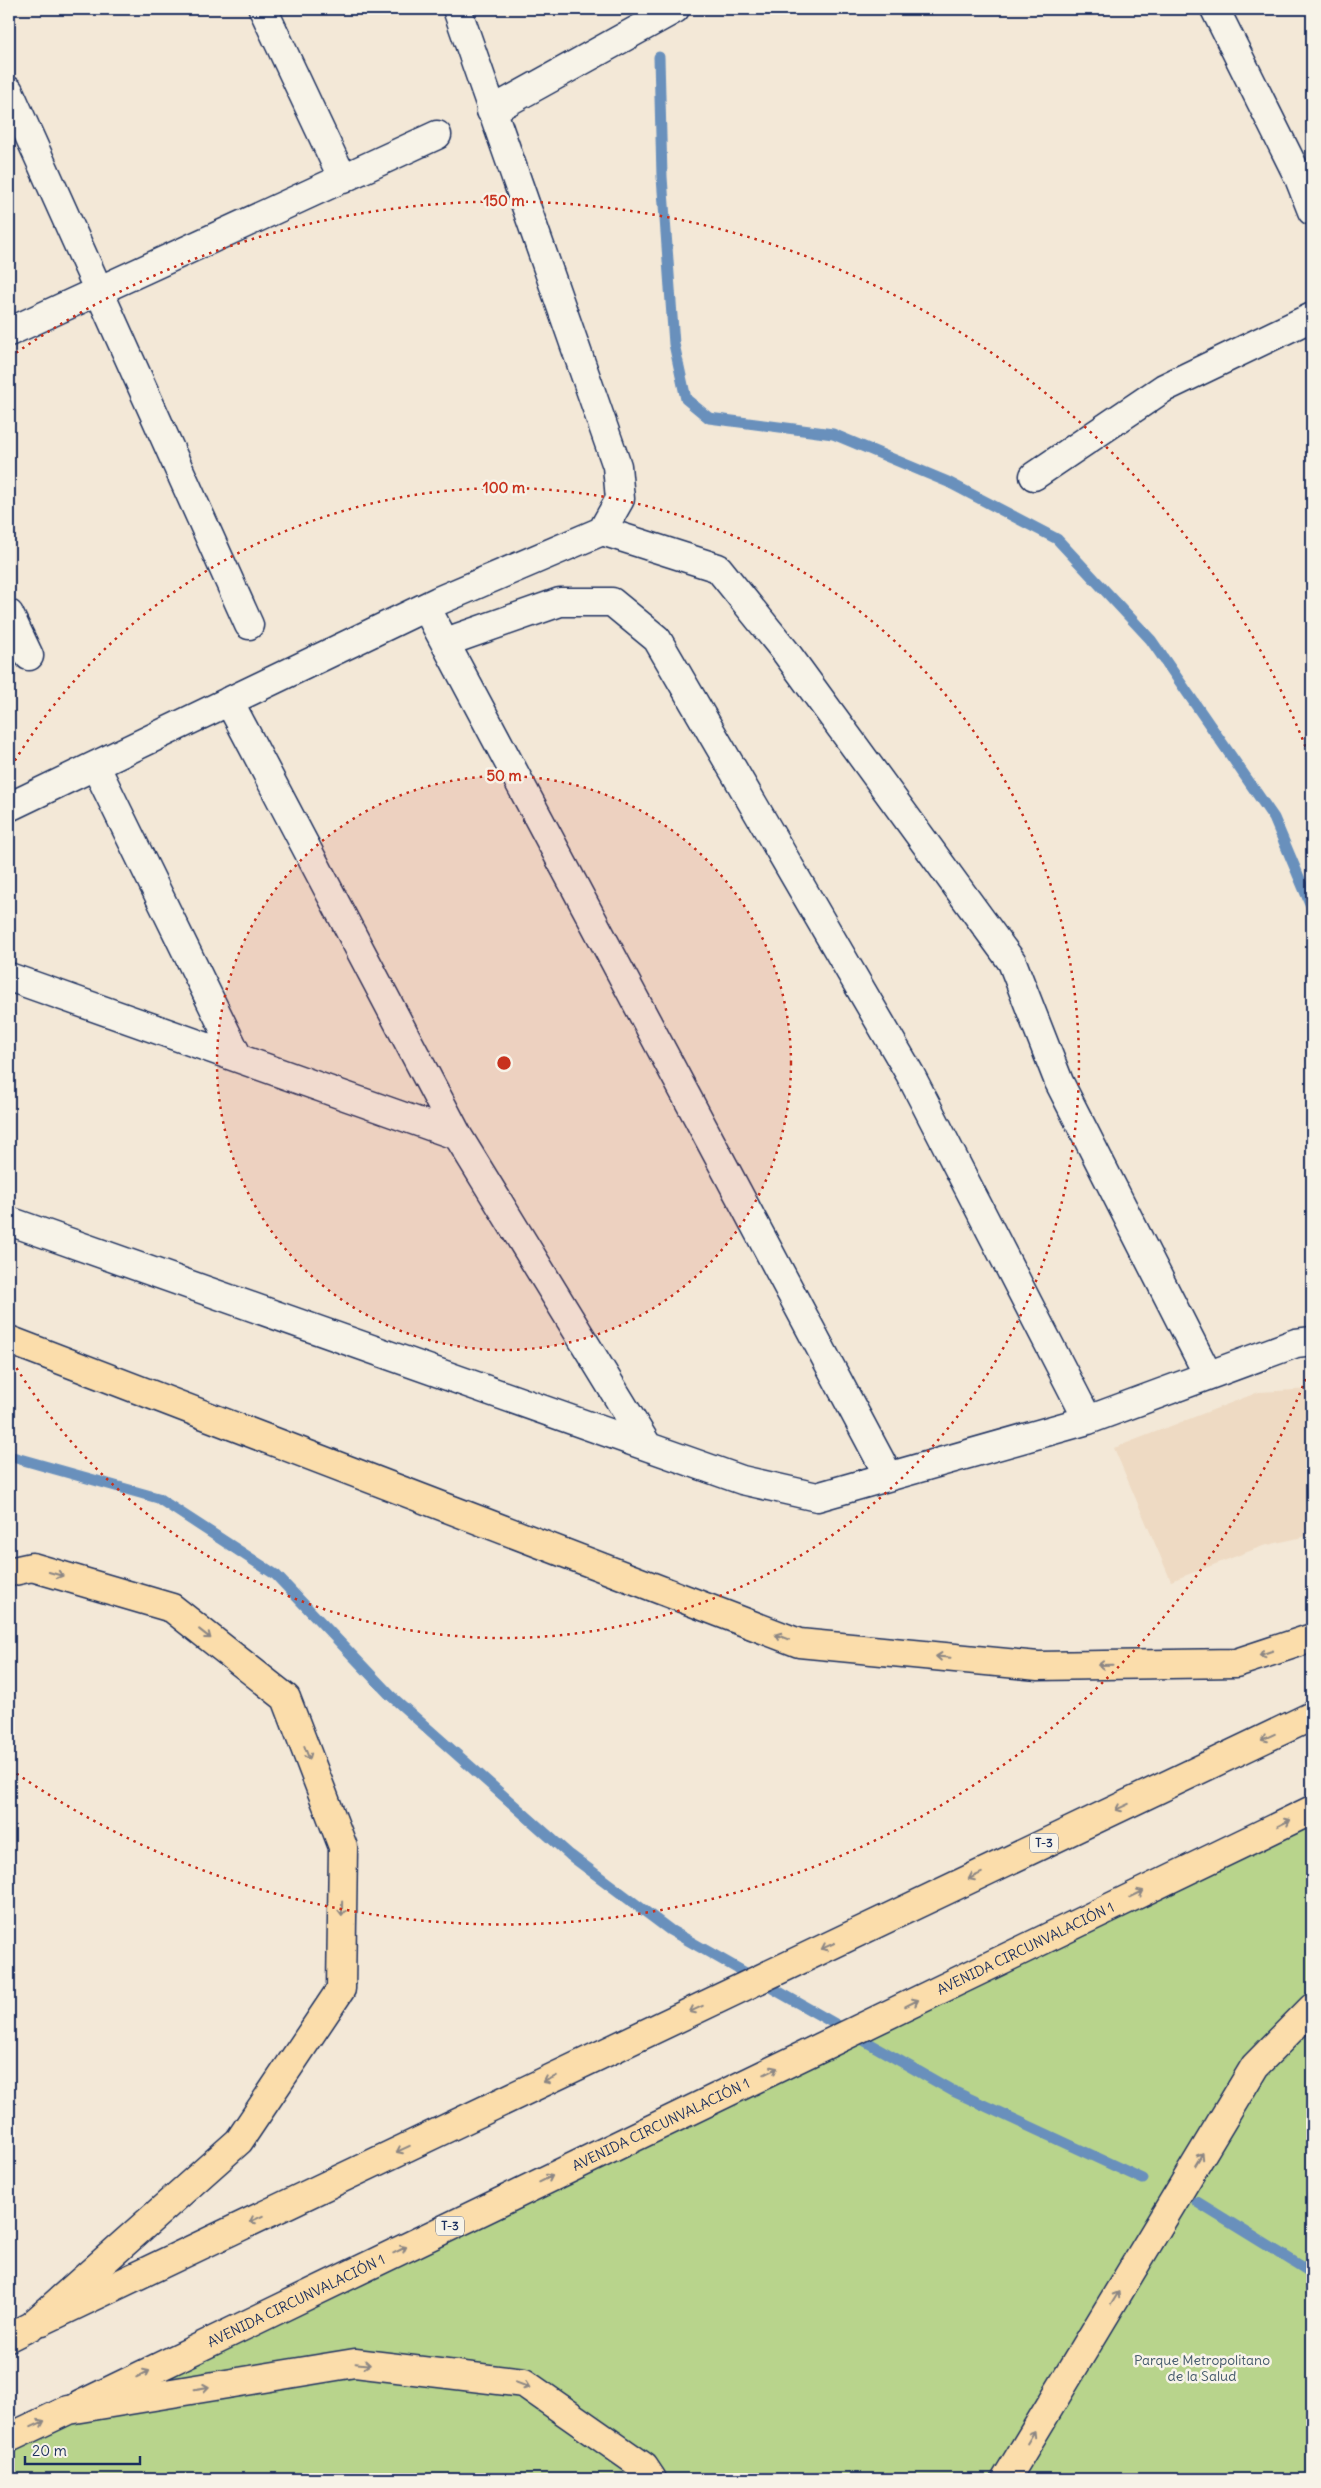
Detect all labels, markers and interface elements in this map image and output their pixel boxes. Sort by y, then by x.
text: 150 m [483,191,525,210]
text: 100 m [483,478,525,497]
text: 50 m [486,766,522,785]
centre of rings [495,1054,513,1072]
one-way arrow [48,1570,64,1580]
one-way arrow [198,1629,212,1639]
one-way arrow [775,1632,791,1641]
one-way arrow [1258,1649,1274,1659]
one-way arrow [935,1652,951,1662]
one-way arrow [1097,1660,1114,1670]
one-way arrow [1261,1732,1276,1742]
one-way arrow [303,1745,312,1760]
one-way arrow [1114,1802,1129,1812]
one-way arrow [1276,1818,1291,1828]
road number: T-3 [1030,1834,1058,1852]
one-way arrow [968,1872,983,1882]
one-way arrow [1130,1889,1145,1899]
street label: AVENIDA CIRCUNVALACIÓN 1 [934,1898,1117,1999]
one-way arrow [337,1900,347,1917]
one-way arrow [821,1942,836,1952]
one-way arrow [904,1997,919,2007]
one-way arrow [689,2005,704,2015]
one-way arrow [763,2066,778,2075]
street label: AVENIDA CIRCUNVALACIÓN 1 [569,2074,752,2175]
one-way arrow [542,2075,557,2085]
one-way arrow [396,2145,411,2154]
one-way arrow [1195,2153,1205,2167]
one-way arrow [538,2174,553,2184]
one-way arrow [249,2215,264,2224]
road number: T-3 [436,2216,464,2236]
one-way arrow [392,2245,407,2254]
street label: AVENIDA CIRCUNVALACIÓN 1 [205,2250,388,2351]
one-way arrow [1111,2292,1121,2306]
park label: Parque Metropolitano de la Salud [1134,2351,1270,2385]
one-way arrow [354,2360,370,2369]
one-way arrow [135,2369,150,2378]
one-way arrow [515,2381,530,2390]
one-way arrow [194,2383,210,2393]
one-way arrow [30,2419,45,2429]
one-way arrow [1027,2431,1037,2445]
scale bar [25,2433,140,2465]
text: 20 m [32,2441,67,2460]

